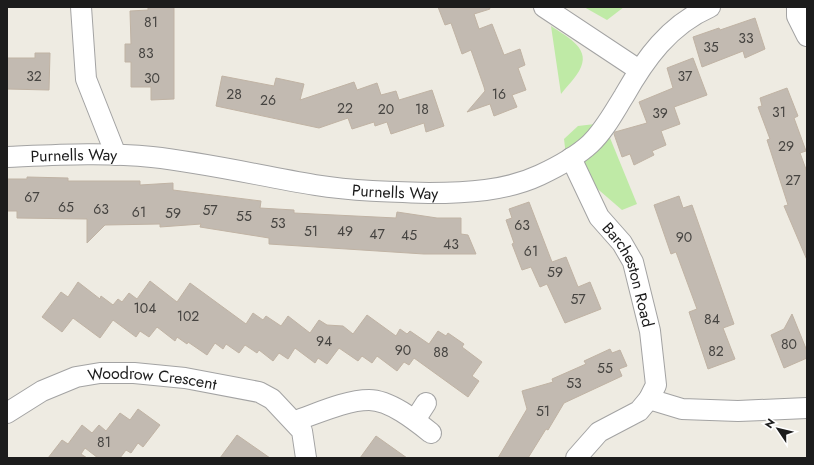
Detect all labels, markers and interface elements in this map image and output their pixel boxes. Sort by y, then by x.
house number: 81 [144,12,158,32]
house number: 33 [738,28,754,48]
house number: 35 [703,37,719,57]
house number: 83 [138,43,154,63]
house number: 32 [26,66,42,86]
house number: 37 [678,66,693,86]
house number: 30 [144,68,160,88]
house number: 28 [226,84,242,104]
house number: 16 [492,84,506,104]
house number: 26 [260,90,276,110]
house number: 22 [337,98,353,118]
house number: 20 [378,99,394,119]
house number: 18 [415,99,429,119]
house number: 31 [772,102,786,122]
house number: 39 [652,103,668,123]
house number: 29 [778,136,794,156]
street label: Purnells Way [30,143,119,167]
house number: 27 [785,170,801,190]
street label: Purnells Way [351,178,439,205]
house number: 67 [24,187,40,207]
house number: 65 [58,197,74,217]
house number: 63 [93,199,109,219]
house number: 57 [202,200,218,220]
house number: 61 [132,202,146,222]
house number: 59 [165,203,181,223]
house number: 55 [236,206,252,226]
house number: 53 [270,213,286,233]
house number: 63 [514,215,530,235]
street label: Barcheston Road [597,217,660,329]
house number: 51 [304,221,318,241]
house number: 49 [337,221,353,241]
house number: 47 [369,224,385,244]
house number: 45 [401,225,417,245]
house number: 90 [676,227,692,247]
house number: 43 [443,234,459,254]
house number: 61 [524,241,538,261]
house number: 59 [547,262,563,282]
house number: 57 [570,289,586,309]
house number: 104 [134,298,156,318]
house number: 102 [177,306,199,326]
house number: 84 [704,309,720,329]
house number: 94 [316,331,332,351]
house number: 80 [781,334,797,354]
house number: 90 [395,340,411,360]
house number: 82 [708,341,724,361]
house number: 88 [433,342,449,362]
house number: 55 [597,358,613,378]
street label: Woodrow Crescent [86,361,219,395]
house number: 53 [566,373,582,393]
house number: 51 [536,401,550,421]
north arrow [758,409,798,449]
text: N [761,415,779,431]
house number: 81 [97,432,111,452]

